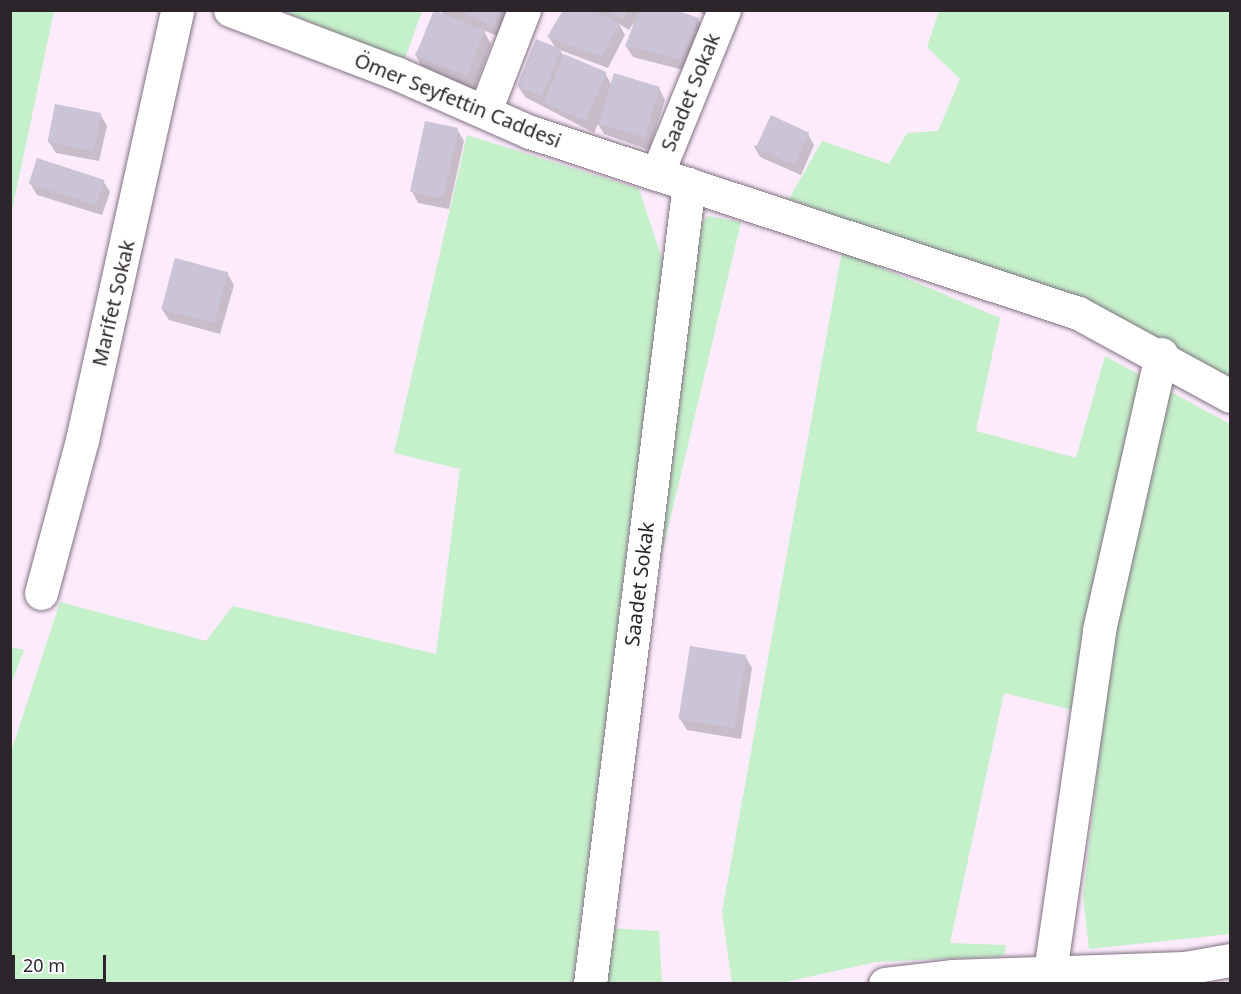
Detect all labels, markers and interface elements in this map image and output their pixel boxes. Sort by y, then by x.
street label: Saadet Sokak [655,30,725,154]
street label: Ömer Seyfettin Caddesi [351,47,565,153]
street label: Marifet Sokak [87,237,139,369]
street label: Saadet Sokak [619,520,659,648]
scale bar [15,943,110,981]
text: 20 m [23,953,65,977]

